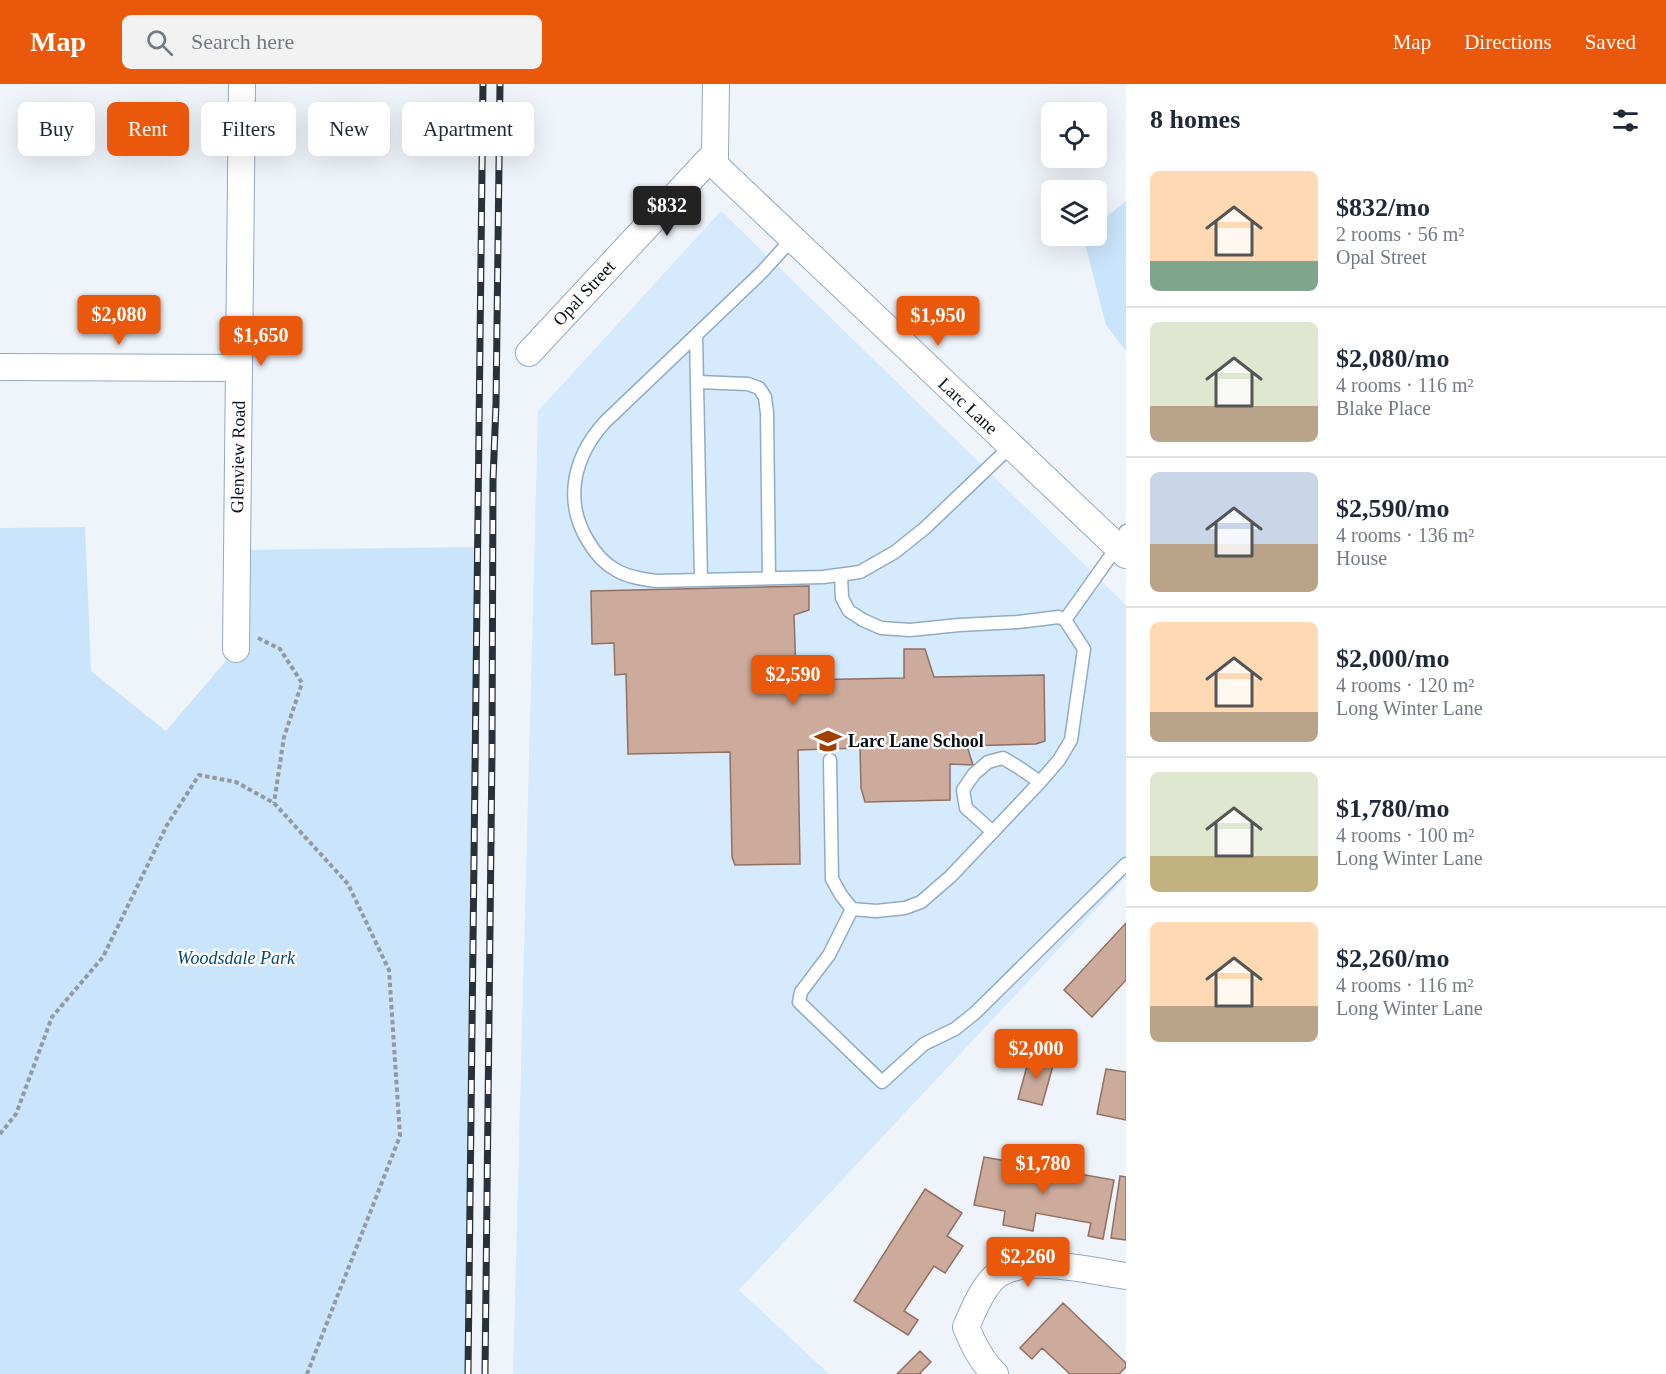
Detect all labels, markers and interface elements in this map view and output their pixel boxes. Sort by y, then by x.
search box [122,15,542,69]
text: Map [30,26,86,57]
icon: search [143,26,176,59]
text: Search here [191,29,294,54]
text: Map [1393,30,1431,54]
text: Directions [1464,30,1552,54]
text: Saved [1585,30,1636,54]
chip: Buy [18,102,95,156]
chip: Rent [107,102,189,156]
chip: Filters [201,102,296,156]
chip: New [308,102,390,156]
chip: Apartment [402,102,534,156]
map controls [1041,102,1107,246]
button: locate [1041,102,1107,168]
icon: filters [1609,104,1642,137]
text: 8 homes [1150,105,1240,134]
button: layers [1041,180,1107,246]
pin: $832 [631,186,703,237]
text: $832/mo [1336,193,1430,222]
text: $832 [647,194,687,216]
icon: home [1198,195,1270,267]
text: 2 rooms · 56 m² [1336,223,1464,245]
text: Opal Street [1336,246,1427,268]
street label: Opal Street [549,256,619,330]
pin: $2,080 [70,295,168,346]
pin: $1,950 [889,296,987,347]
text: $2,080 [92,303,147,325]
text: $1,950 [911,304,966,326]
pin: $1,650 [212,316,310,367]
text: $1,650 [234,324,289,346]
text: $2,080/mo [1336,344,1449,373]
icon: home [1198,346,1270,418]
street label: Larc Lane [934,374,1002,438]
text: 4 rooms · 116 m² [1336,374,1473,396]
text: Blake Place [1336,397,1431,419]
street label: Glenview Road [227,401,249,513]
text: $2,590/mo [1336,494,1449,523]
icon: home [1198,496,1270,568]
text: 4 rooms · 136 m² [1336,524,1474,546]
text: House [1336,547,1387,569]
text: $2,000/mo [1336,644,1449,673]
icon: home [1198,646,1270,718]
pin: $2,590 [744,655,842,706]
text: $2,590 [766,663,821,685]
text: 4 rooms · 120 m² [1336,674,1474,696]
text: Long Winter Lane [1336,697,1483,719]
school or university icon: Larc Lane School [813,726,843,756]
place label: Larc Lane School [848,731,984,751]
text: $1,780/mo [1336,794,1449,823]
icon: home [1198,796,1270,868]
text: 4 rooms · 100 m² [1336,824,1474,846]
text: Long Winter Lane [1336,847,1483,869]
text: $2,260/mo [1336,944,1449,973]
icon: home [1198,946,1270,1018]
park label: Woodsdale Park [177,948,296,968]
text: 4 rooms · 116 m² [1336,974,1473,996]
text: Long Winter Lane [1336,997,1483,1019]
pin: $2,000 [987,1029,1085,1080]
text: $2,000 [1009,1037,1064,1059]
pin: $1,780 [994,1144,1092,1195]
text: $1,780 [1016,1152,1071,1174]
pin: $2,260 [979,1237,1077,1288]
text: $2,260 [1001,1245,1056,1267]

